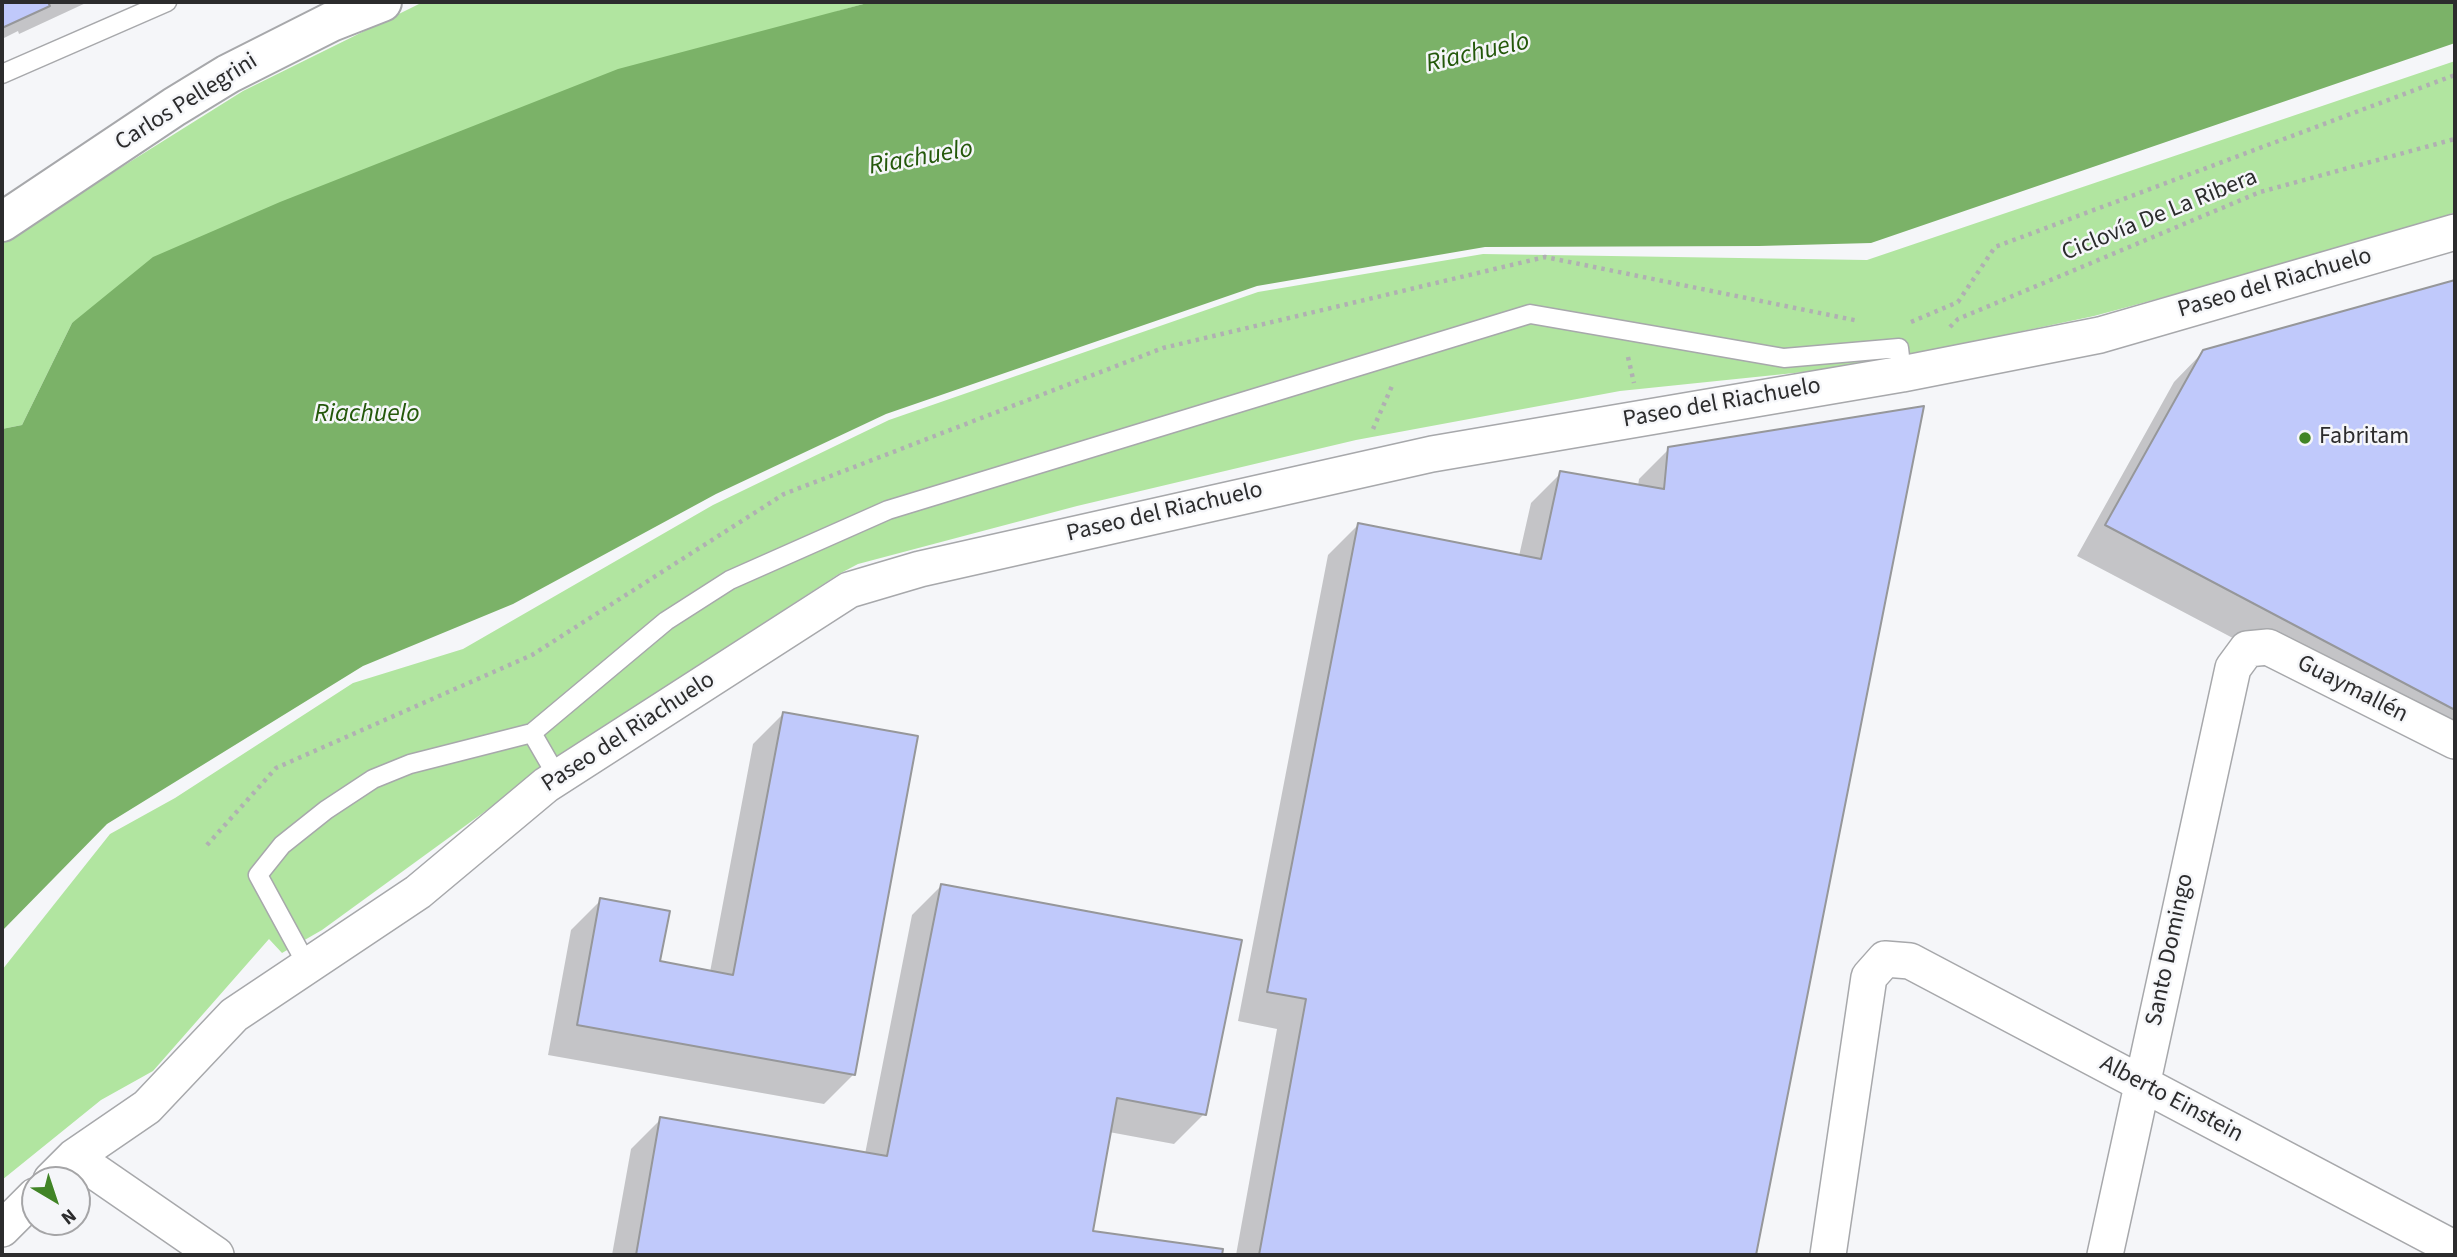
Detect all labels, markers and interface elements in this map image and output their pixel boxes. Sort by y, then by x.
water label: Riachuelo [1423,27,1533,81]
street label: Carlos Pellegrini [111,48,263,158]
water label: Riachuelo [866,134,976,184]
street label: Ciclovía De La Ribera [2058,164,2262,268]
street label: Paseo del Riachuelo [2175,243,2375,325]
street label: Paseo del Riachuelo [1621,372,1823,436]
water label: Riachuelo [314,399,420,431]
place label: Fabritam [2319,424,2409,452]
marker: Fabritam [2297,430,2313,446]
street label: Paseo del Riachuelo [1064,476,1266,550]
street label: Guaymallén [2292,650,2412,730]
street label: Paseo del Riachuelo [537,666,721,800]
street label: Santo Domingo [2141,871,2201,1029]
street label: Alberto Einstein [2094,1050,2248,1150]
north arrow [21,1166,91,1236]
text: N [55,1202,82,1231]

